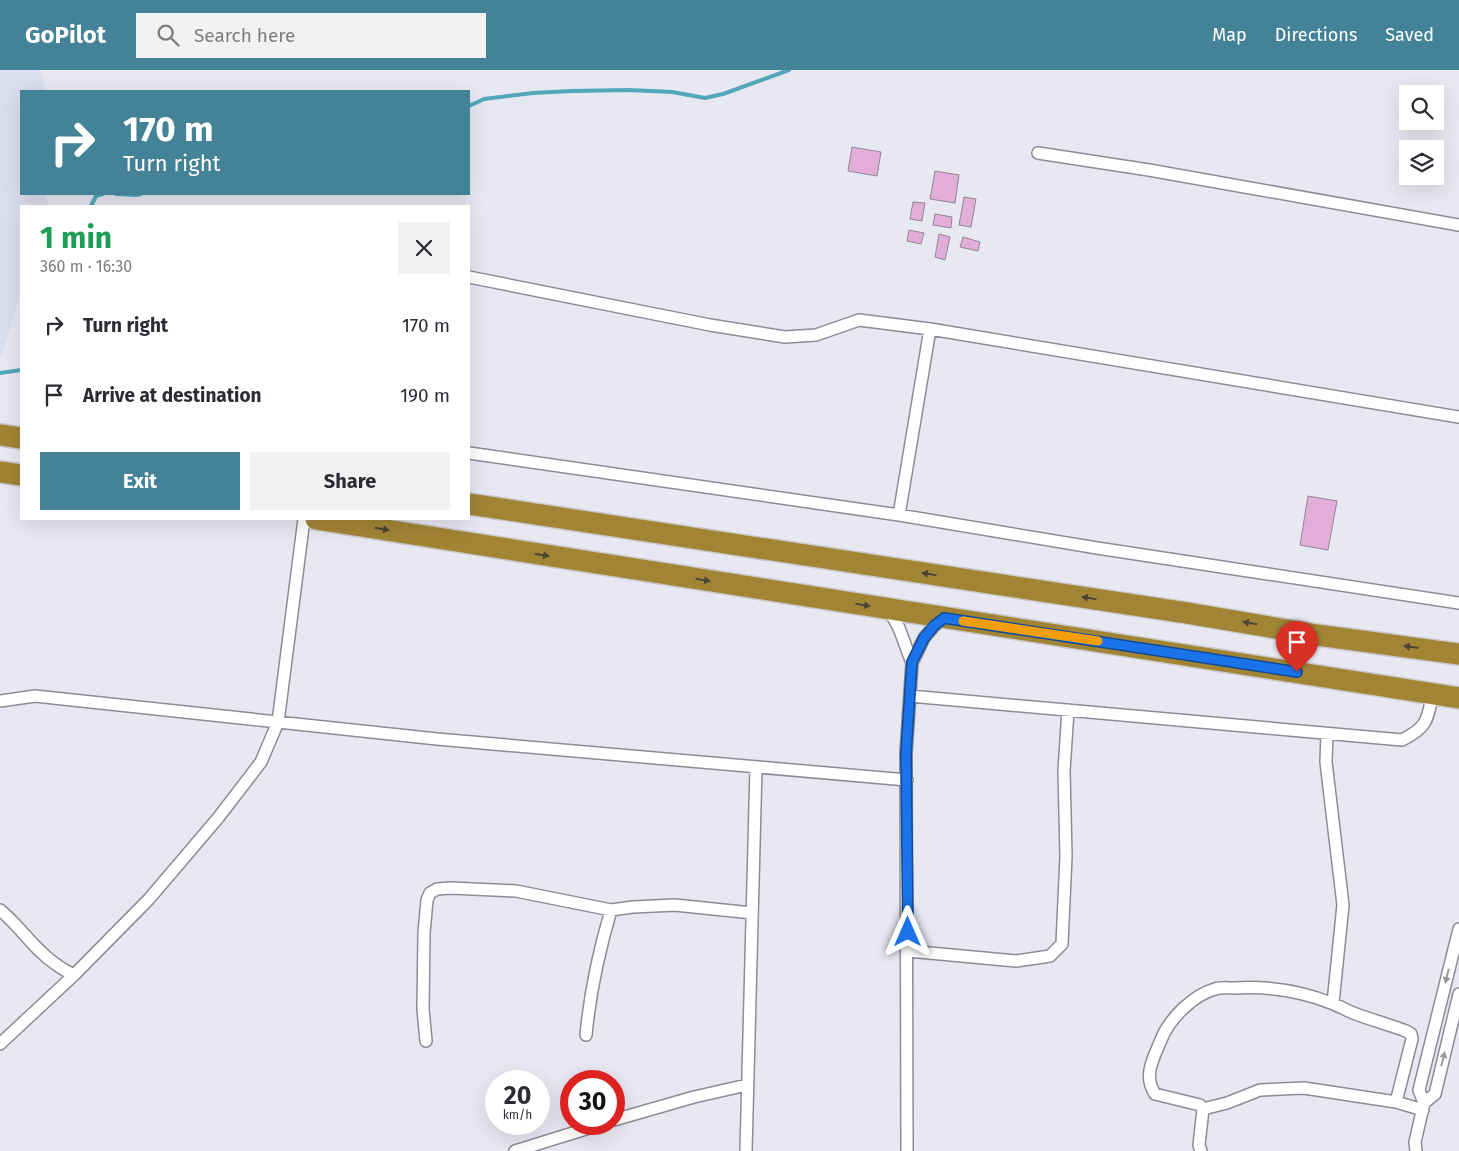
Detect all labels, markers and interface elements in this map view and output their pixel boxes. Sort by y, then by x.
search box [136,13,486,58]
text: GoPilot [25,21,106,49]
icon: search [154,21,182,49]
text: Search here [194,24,295,47]
text: Map [1212,24,1247,46]
text: Directions [1275,24,1357,46]
text: Saved [1385,24,1434,46]
map controls [1399,85,1444,185]
button: search [1399,85,1444,130]
text: 170 m [123,108,214,150]
icon: right [40,110,105,175]
button: layers [1399,140,1444,185]
text: Turn right [123,150,220,177]
text: 1 min [40,220,112,256]
button: close [398,222,450,274]
text: 360 m · 16:30 [40,257,132,276]
icon: right [40,311,68,339]
text: Turn right [83,314,168,337]
text: 170 m [402,314,450,337]
icon: arrive [40,381,68,409]
text: Arrive at destination [83,384,262,407]
text: 190 m [400,384,450,407]
button: Exit [40,452,240,510]
button: Share [250,452,450,510]
one-way arrow [374,525,390,533]
one-way arrow [535,551,551,559]
one-way arrow [920,569,936,577]
one-way arrow [695,576,711,584]
one-way arrow [1081,594,1097,602]
one-way arrow [856,602,872,610]
one-way arrow [1242,619,1258,627]
pin [1276,621,1318,672]
icon: arrive [1283,628,1311,656]
one-way arrow [1402,643,1418,651]
position arrow [881,905,933,957]
one-way arrow [1443,969,1451,984]
one-way arrow [1439,1052,1447,1067]
speed limit sign: 30 [560,1070,625,1135]
text: 20 [504,1081,531,1111]
text: km/h [503,1108,532,1122]

